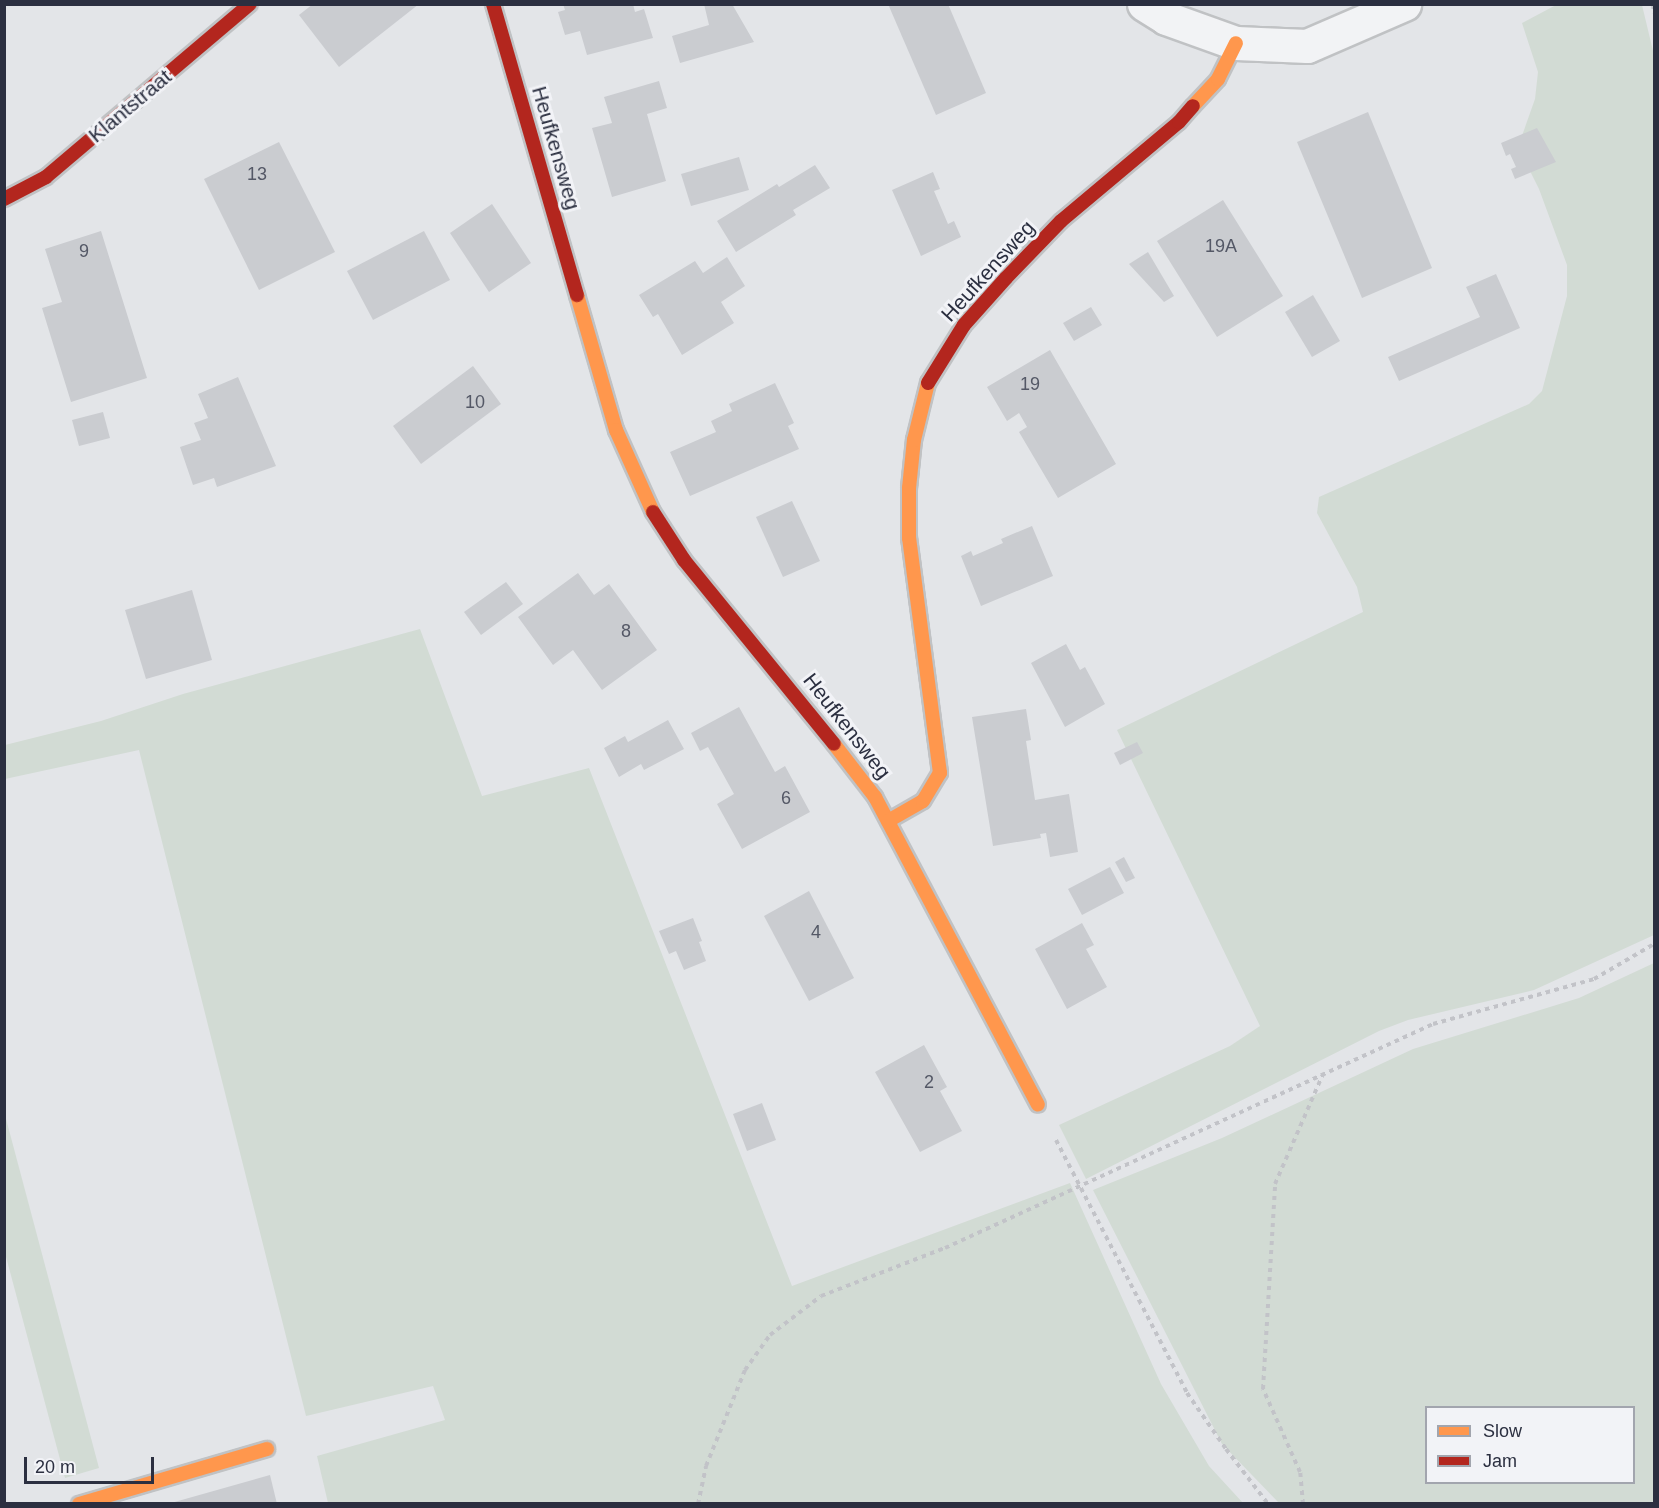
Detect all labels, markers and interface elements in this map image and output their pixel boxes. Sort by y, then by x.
street label: Klantstraat [83,64,177,148]
street label: Heufkensweg [526,83,586,213]
house number: 13 [247,163,267,185]
street label: Heufkensweg [936,215,1040,327]
house number: 19A [1205,235,1237,257]
house number: 9 [79,240,89,262]
house number: 19 [1020,373,1040,395]
house number: 10 [465,391,485,413]
house number: 8 [621,620,631,642]
street label: Heufkensweg [798,668,896,784]
house number: 6 [781,787,791,809]
house number: 4 [811,921,821,943]
house number: 2 [924,1071,934,1093]
legend [1425,1406,1635,1484]
text: Slow [1483,1421,1522,1441]
scale bar [27,1445,158,1483]
text: Jam [1483,1451,1517,1471]
text: 20 m [35,1457,75,1477]

